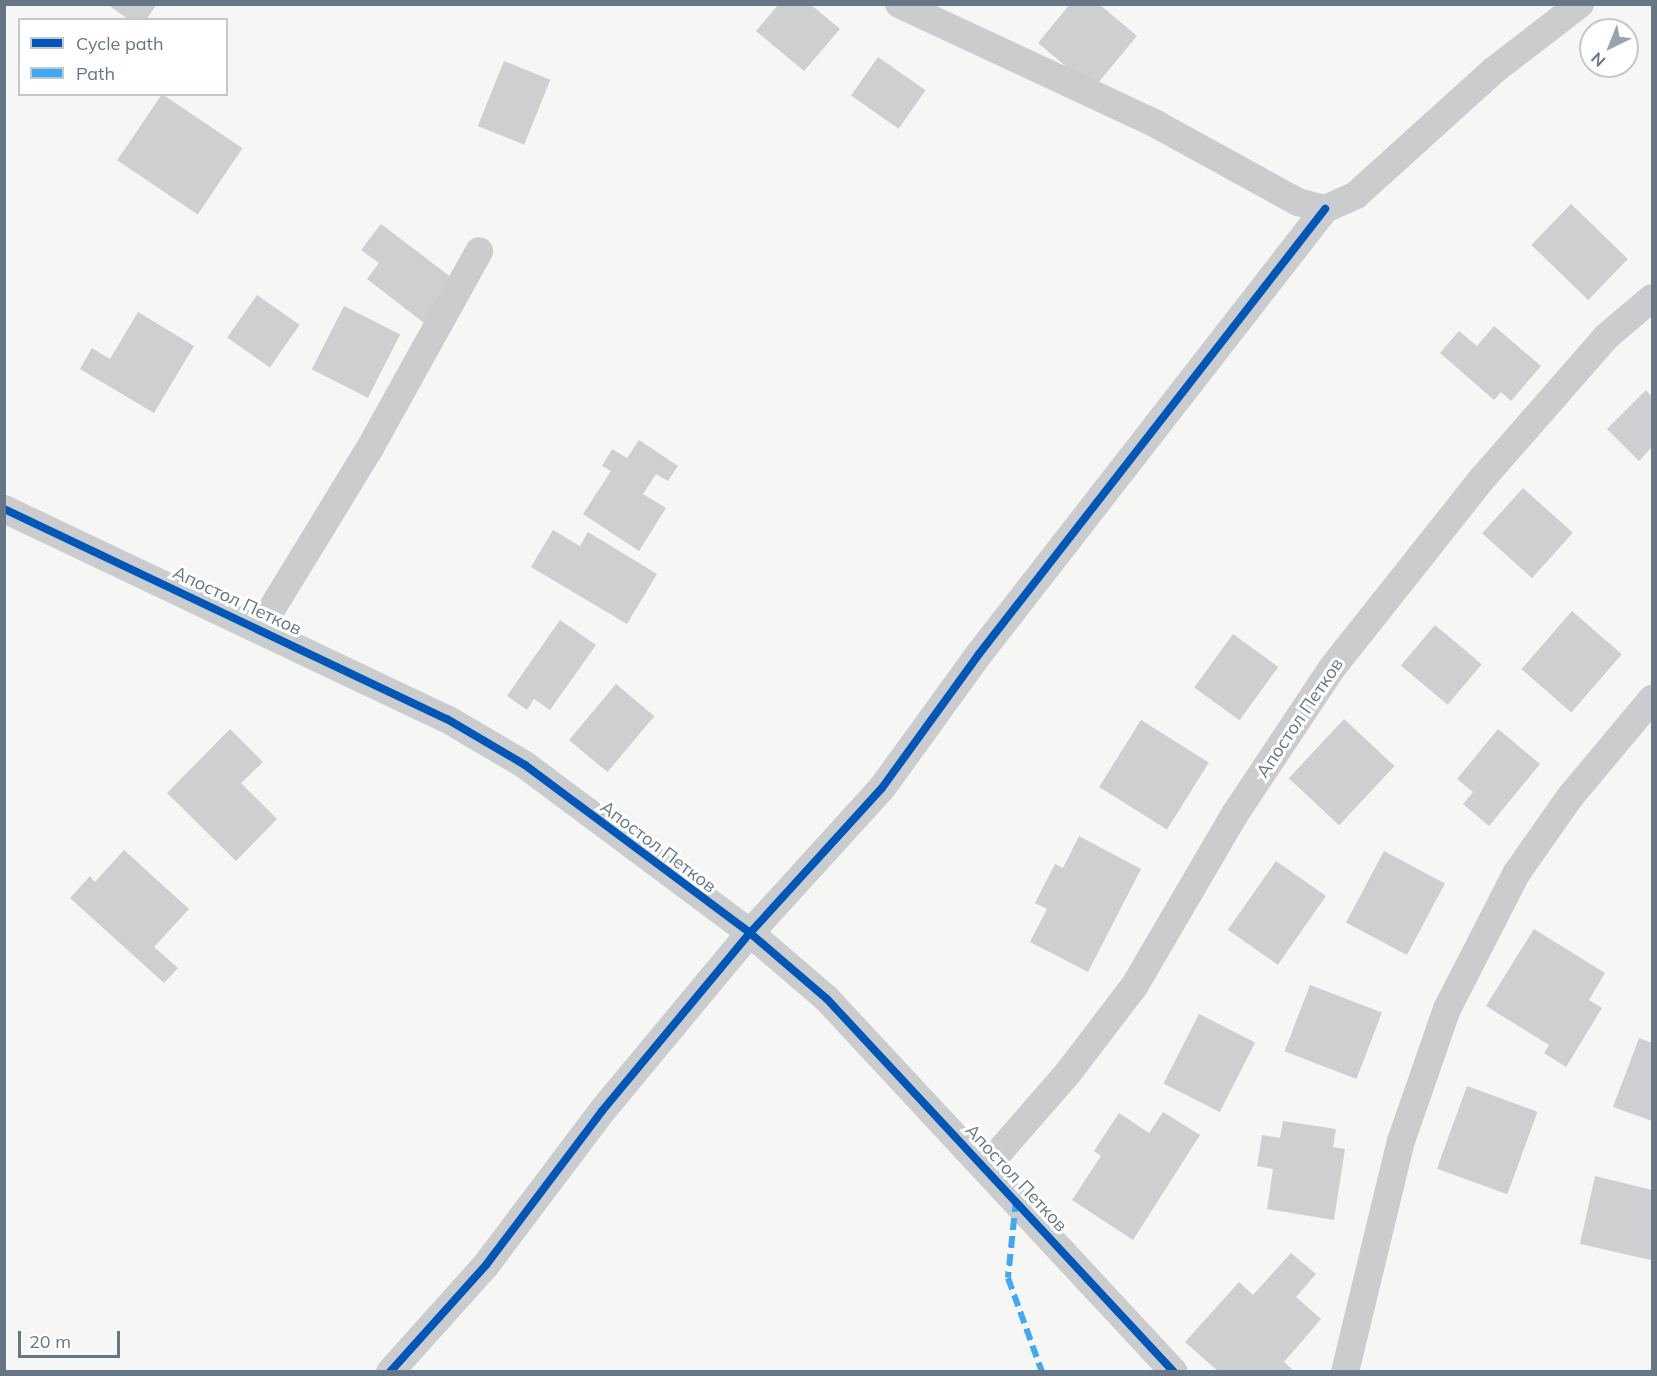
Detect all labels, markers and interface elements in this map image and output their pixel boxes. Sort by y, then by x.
legend [18,18,228,96]
north arrow [1579,18,1639,78]
text: Cycle path [76,32,163,55]
text: N [1587,48,1609,71]
text: Path [76,62,115,85]
street label: Апостол Петков [169,562,305,640]
street label: Апостол Петков [1252,654,1348,782]
street label: Апостол Петков [596,796,720,898]
street label: Апостол Петков [961,1120,1071,1236]
scale bar [21,1319,123,1357]
text: 20 m [29,1330,71,1353]

